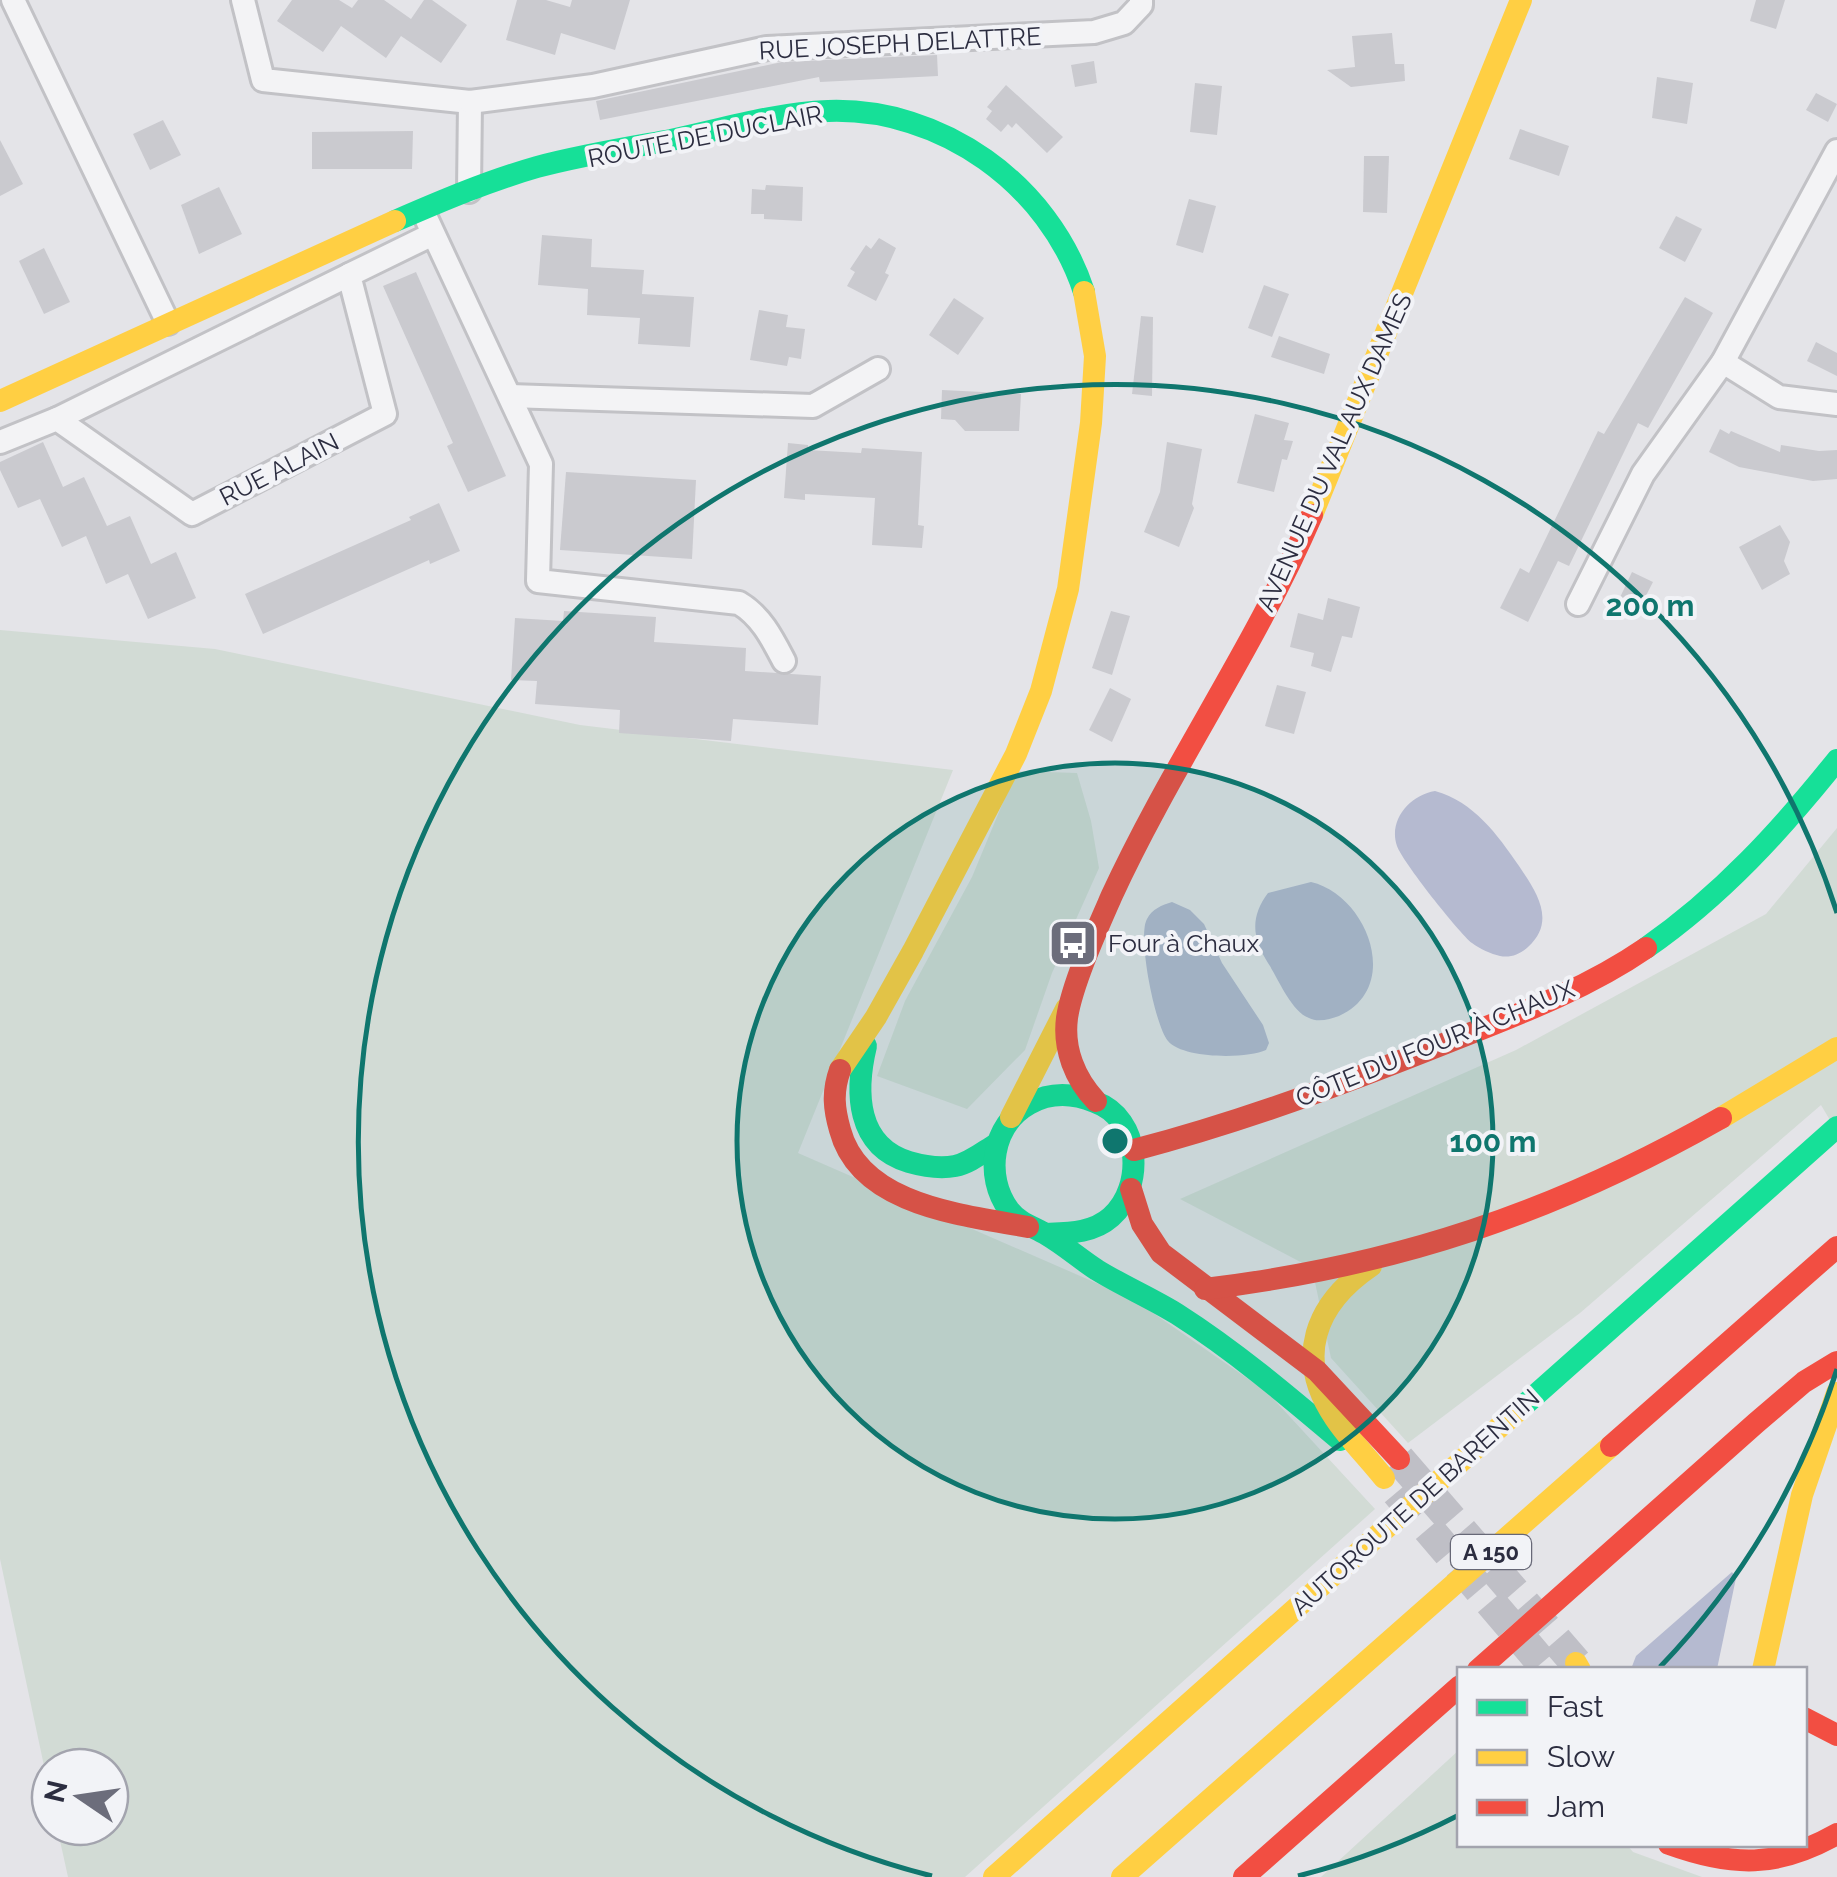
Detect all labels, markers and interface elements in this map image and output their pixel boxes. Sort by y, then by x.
street label: RUE JOSEPH DELATTRE [758,21,1042,65]
street label: ROUTE DE DUCLAIR [585,99,825,173]
street label: AVENUE DU VAL AUX DAMES [1250,288,1418,616]
street label: RUE ALAIN [214,426,344,512]
text: 200 m [1606,588,1694,623]
bus stop icon: Four à Chaux [1047,917,1099,969]
place label: Four à Chaux [1108,928,1259,958]
street label: CÔTE DU FOUR À CHAUX [1291,973,1579,1113]
centre of rings [1097,1123,1133,1159]
text: 100 m [1450,1124,1536,1159]
street label: AUTOROUTE DE BARENTIN [1285,1383,1545,1621]
road number: A 150 [1451,1535,1531,1569]
legend [1457,1667,1807,1847]
text: Fast [1547,1689,1604,1724]
text: Slow [1547,1739,1615,1774]
north arrow [30,1747,130,1847]
text: N [38,1777,75,1806]
text: Jam [1547,1789,1605,1824]

